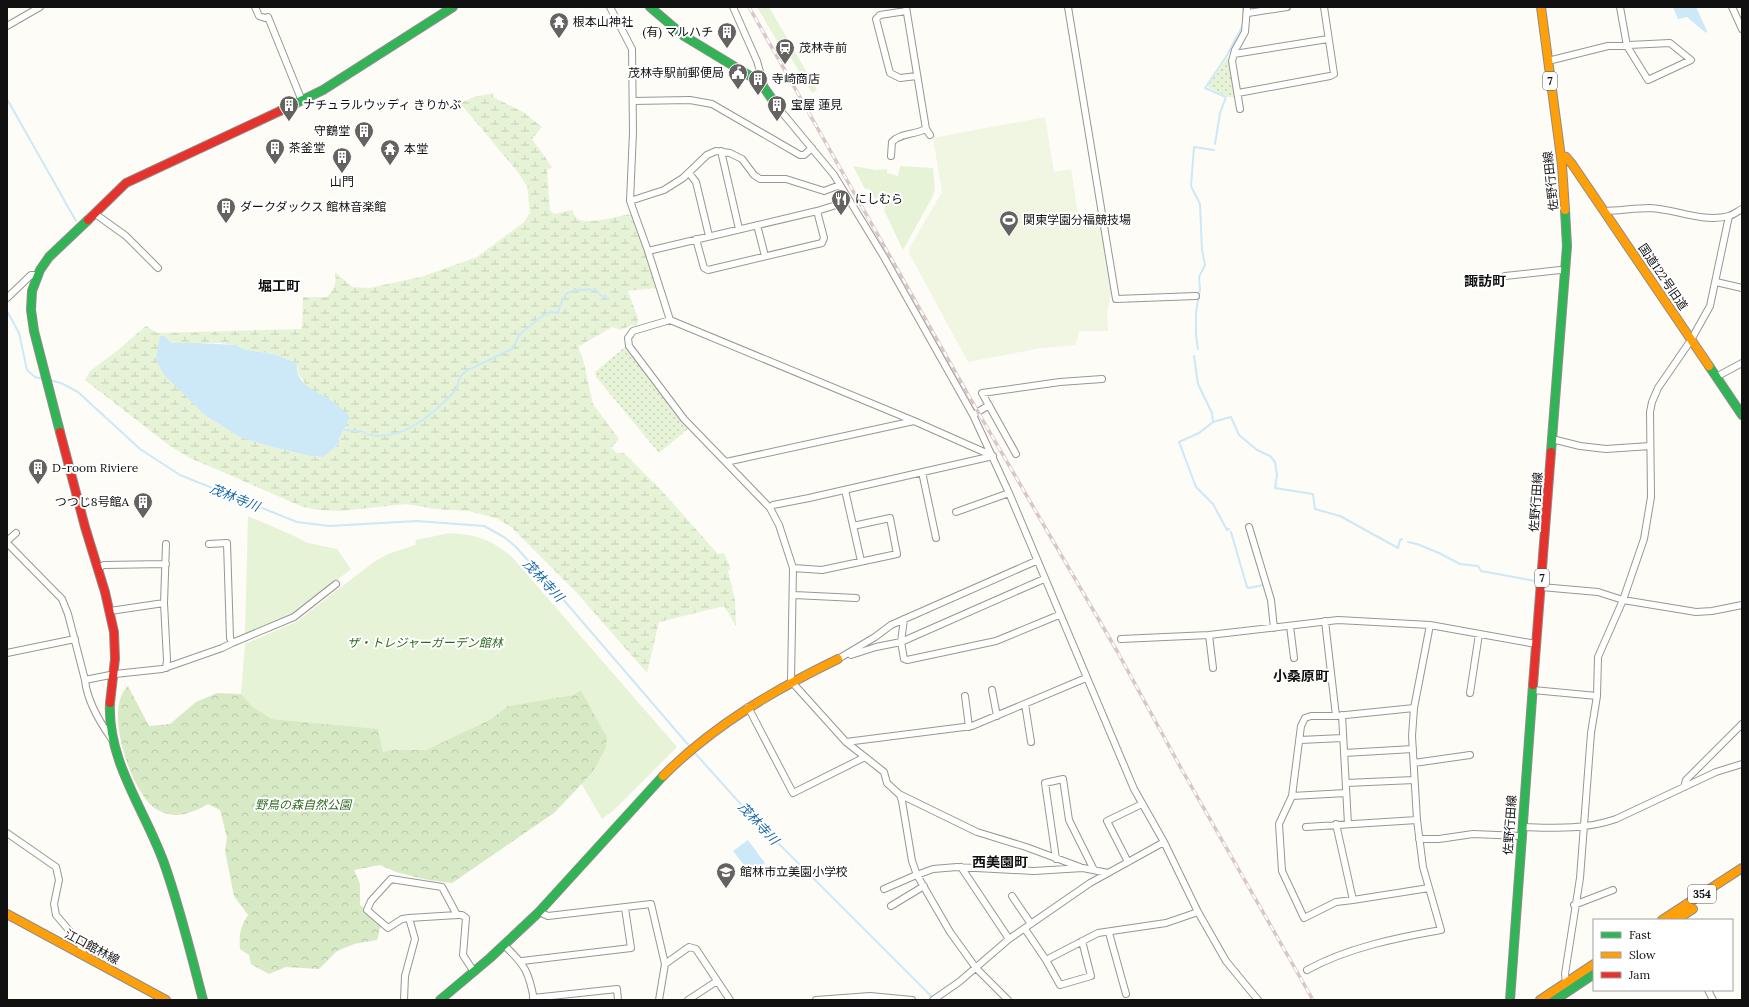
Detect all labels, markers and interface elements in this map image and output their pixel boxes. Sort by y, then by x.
temple icon: 根本山神社 [548,11,570,39]
place label: 根本山神社 [573,14,633,29]
building icon: (有) マルハチ [716,21,738,49]
place label: (有) マルハチ [643,24,713,40]
station icon: 茂林寺前 [774,37,796,65]
place label: 茂林寺前 [799,40,847,55]
public building icon: 茂林寺駅前郵便局 [727,62,749,90]
place label: 茂林寺駅前郵便局 [628,65,724,80]
building icon: 寺崎商店 [747,68,769,96]
place label: 寺崎商店 [772,71,820,86]
road number: 7 [1543,72,1557,90]
building icon: ナチュラルウッディ きりかぶ [278,94,300,122]
building icon: 宝屋 蓮見 [766,94,788,122]
place label: ナチュラルウッディ きりかぶ [303,97,461,112]
place label: 宝屋 蓮見 [791,97,842,112]
building icon: 守鶴堂 [353,120,375,148]
place label: 守鶴堂 [314,123,350,138]
building icon: 茶釜堂 [264,137,286,165]
temple icon: 本堂 [379,138,401,166]
place label: 茶釜堂 [289,140,325,155]
place label: 本堂 [404,141,428,156]
building icon: 山門 [331,146,353,174]
street label: 佐野行田線 [1540,150,1561,212]
place label: 山門 [330,174,354,189]
restaurant icon: にしむら [830,188,852,216]
place label: にしむら [855,191,903,206]
building icon: ダークダックス 館林音楽館 [215,196,237,224]
place label: ダークダックス 館林音楽館 [240,199,386,214]
sports icon: 関東学園分福競技場 [998,209,1020,237]
place label: 関東学園分福競技場 [1023,212,1131,227]
street label: 国道122号旧道 [1636,240,1691,313]
district label: 諏訪町 [1464,272,1506,290]
district label: 堀工町 [258,277,300,295]
building icon: D-room Riviere [27,457,49,485]
place label: D-room Riviere [52,460,139,475]
street label: 佐野行田線 [1526,472,1545,532]
water label: 茂林寺川 [208,480,264,516]
building icon: つつじ8号館A [132,491,154,519]
place label: つつじ8号館A [55,494,129,509]
water label: 茂林寺川 [520,556,569,607]
road number: 7 [1535,569,1549,587]
park label: ザ・トレジャーガーデン館林 [347,635,505,650]
district label: 小桑原町 [1273,667,1329,685]
street label: 佐野行田線 [1500,795,1519,855]
park label: 野鳥の森自然公園 [255,797,353,812]
water label: 茂林寺川 [735,799,784,850]
district label: 西美園町 [972,853,1028,871]
school or university icon: 館林市立美園小学校 [715,861,737,889]
place label: 館林市立美園小学校 [740,864,848,879]
road number: 354 [1688,885,1716,903]
legend [1593,919,1733,991]
street label: 江口館林線 [62,926,122,967]
text: Fast [1629,927,1652,942]
text: Slow [1629,947,1656,962]
text: Jam [1628,967,1650,982]

